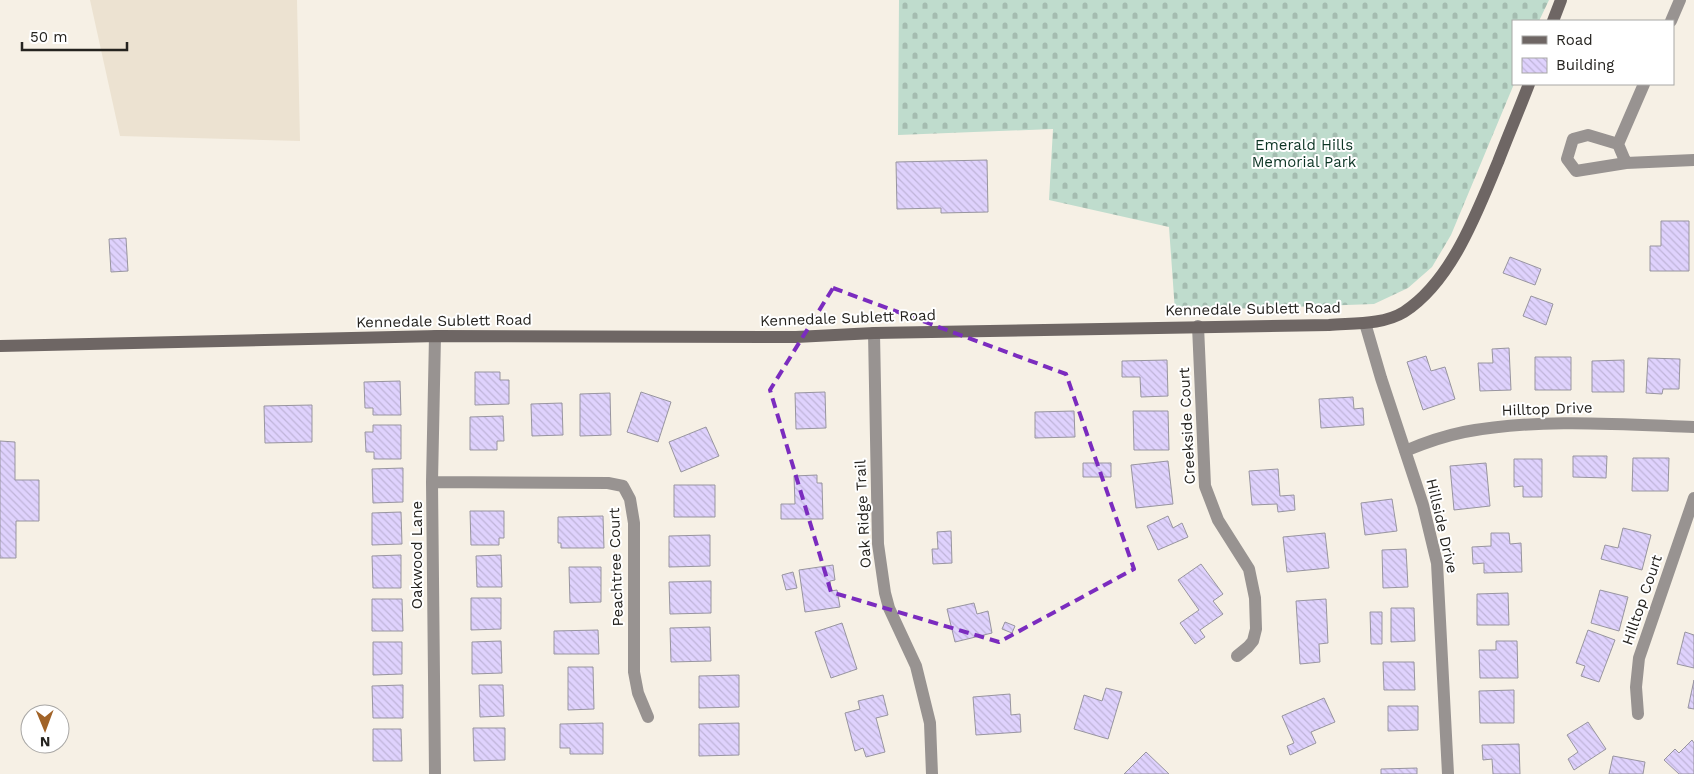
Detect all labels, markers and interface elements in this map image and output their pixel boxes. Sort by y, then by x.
scale bar [22,20,128,52]
legend [1512,20,1674,85]
text: 50 m [30,28,67,46]
text: Road [1556,31,1593,49]
text: Building [1556,56,1614,74]
park label: Emerald Hills Memorial Park [1252,136,1357,171]
street label: Kennedale Sublett Road [1165,298,1341,320]
street label: Kennedale Sublett Road [760,306,936,330]
street label: Kennedale Sublett Road [356,310,532,332]
street label: Creekside Court [1175,366,1199,485]
street label: Hilltop Drive [1501,398,1593,420]
street label: Oak Ridge Trail [851,459,875,569]
street label: Hillside Drive [1422,477,1462,575]
street label: Oakwood Lane [408,501,426,609]
street label: Peachtree Court [605,507,627,627]
street label: Hilltop Court [1618,552,1666,647]
north arrow [20,704,70,754]
text: N [40,734,51,750]

